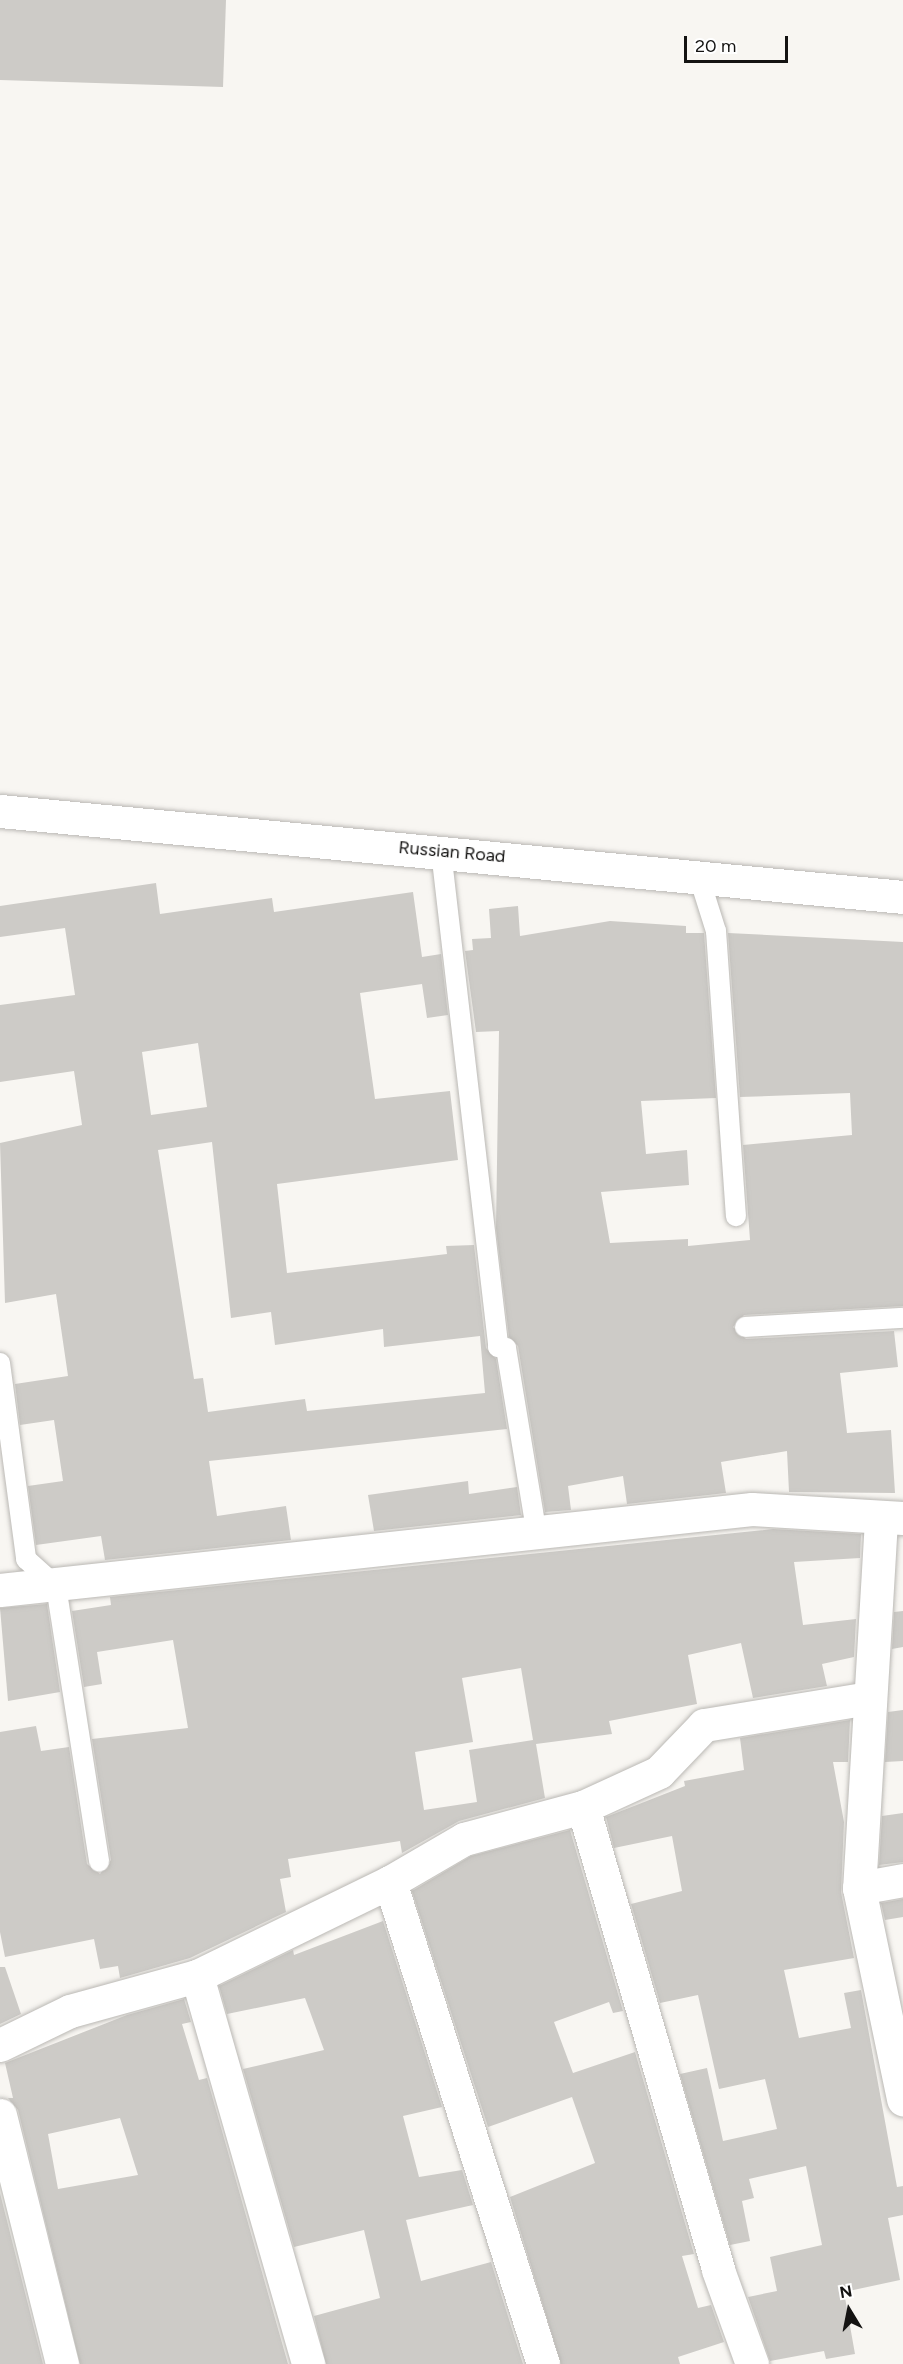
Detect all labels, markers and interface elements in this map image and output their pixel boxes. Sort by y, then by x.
scale bar [687,24,790,62]
text: 20 m [695,35,736,57]
street label: Russian Road [398,837,506,867]
north arrow [819,2280,879,2340]
text: N [838,2281,854,2302]

